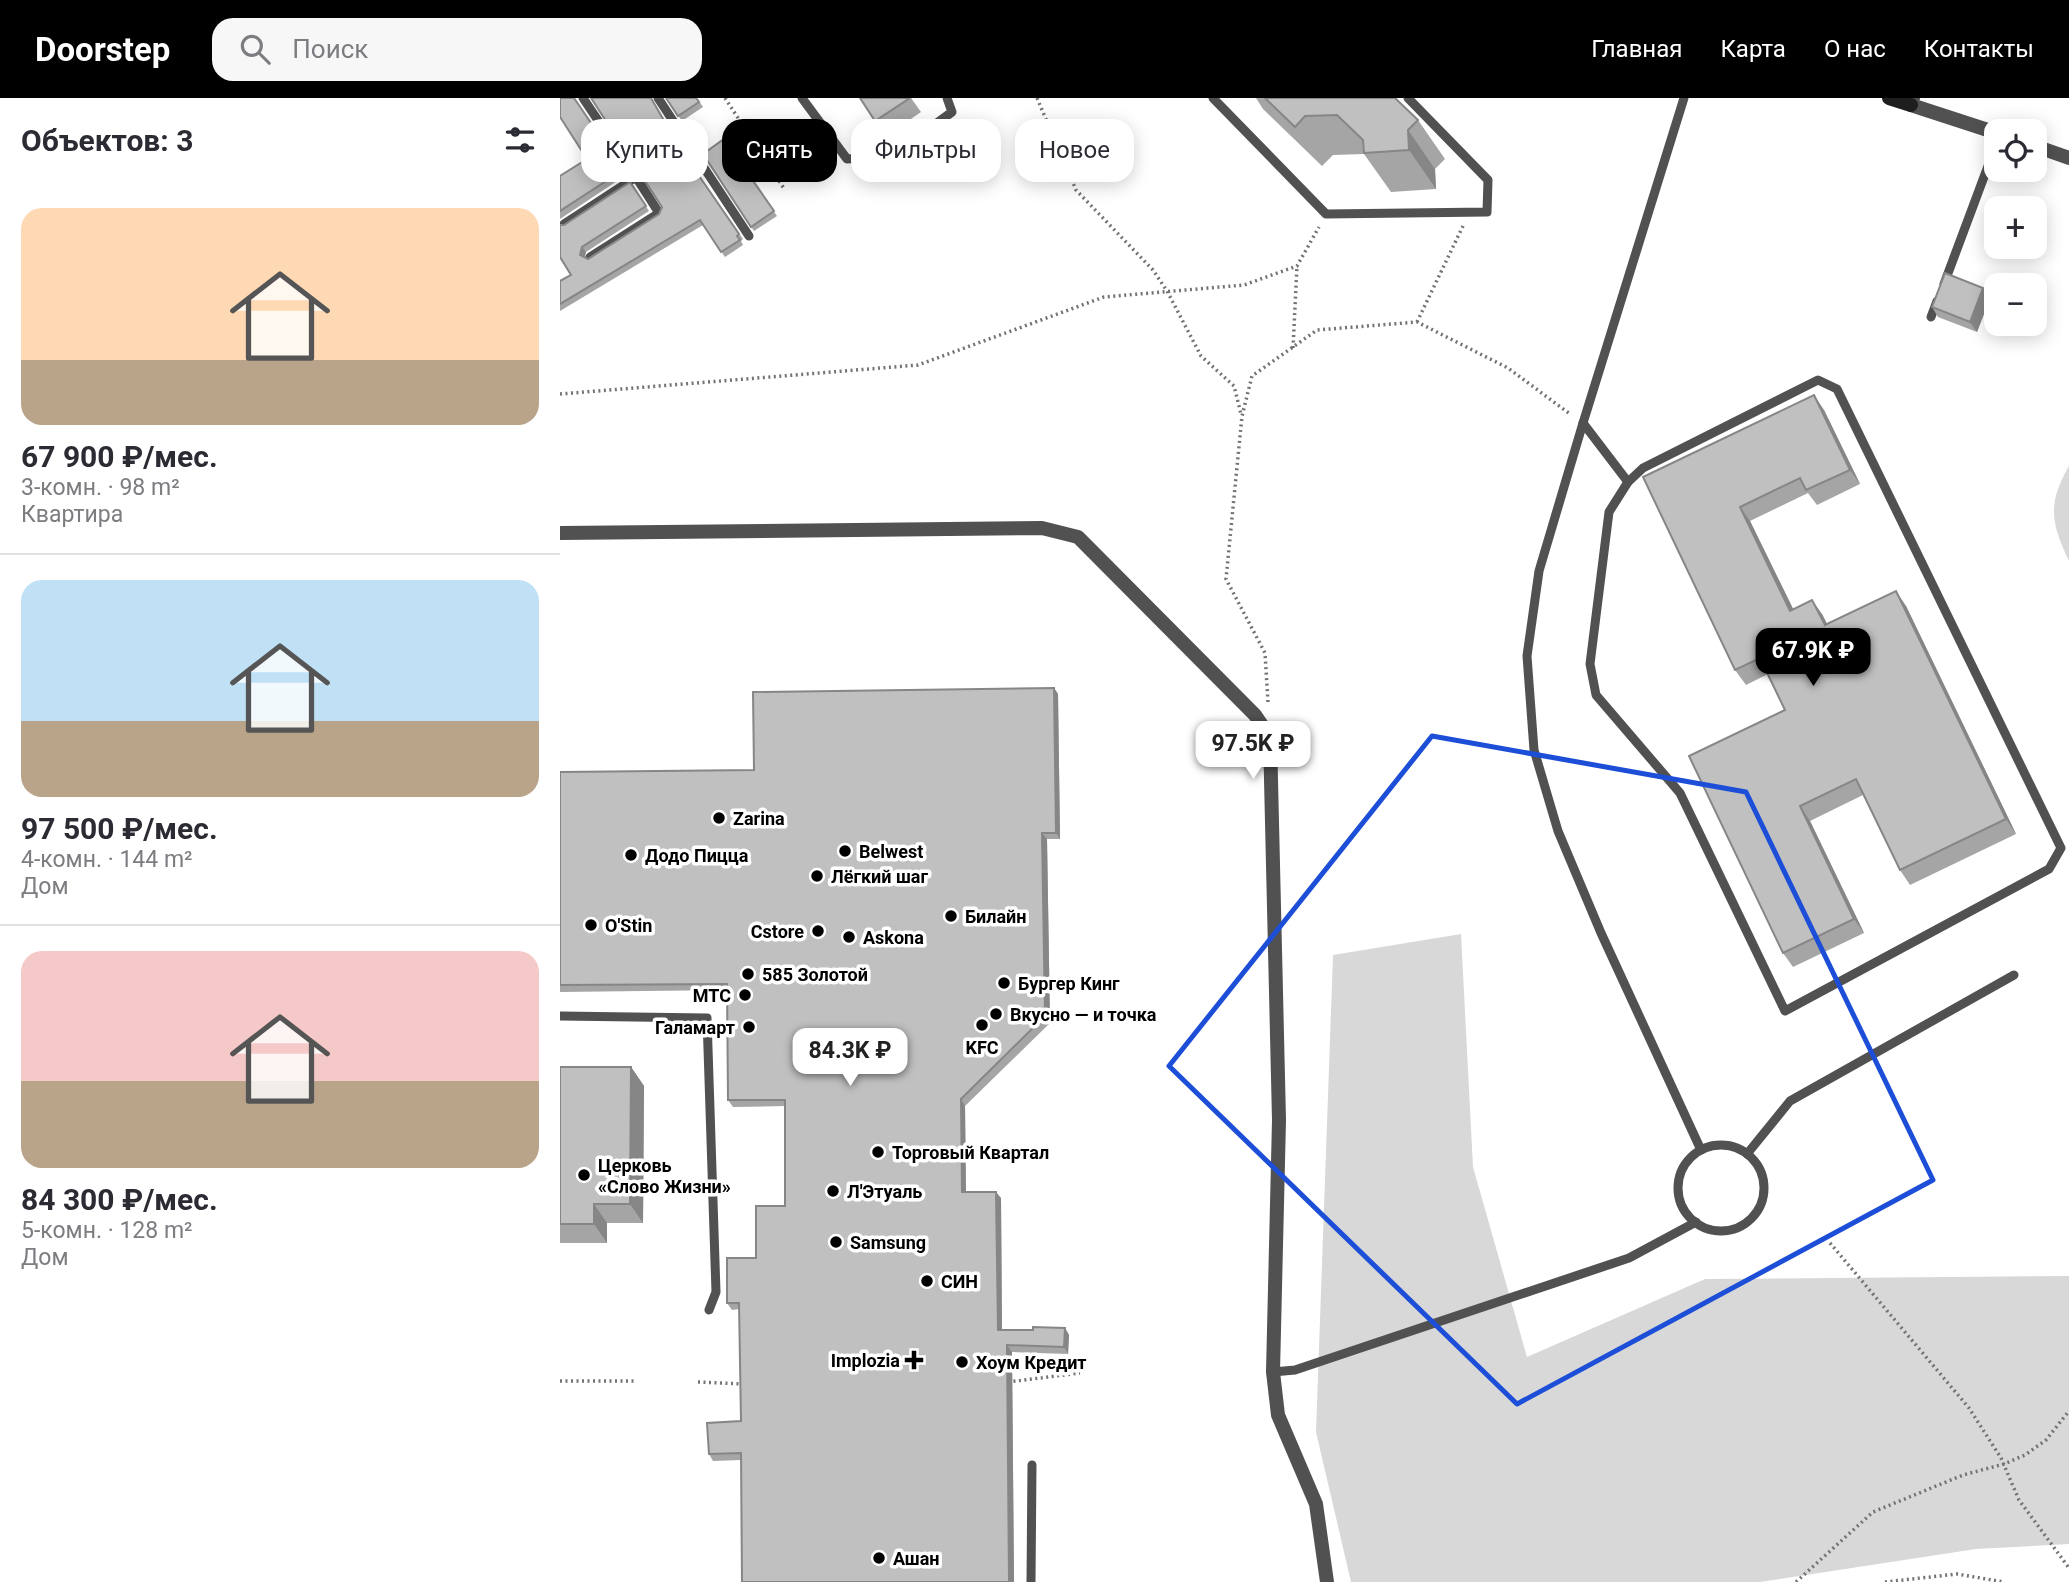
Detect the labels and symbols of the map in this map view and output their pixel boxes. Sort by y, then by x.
pin: 67.9K ₽ [1748,628,1878,688]
pin: 97.5K ₽ [1188,722,1318,781]
place label: Zarina [733,808,785,829]
marker: Zarina [711,810,727,826]
place label: Belwest [859,841,923,862]
marker: Belwest [837,843,853,859]
place label: Додо Пицца [645,845,749,866]
marker: Додо Пицца [623,847,639,863]
place label: Лёгкий шаг [831,866,928,887]
marker: Лёгкий шаг [809,868,825,884]
place label: Билайн [965,906,1026,927]
marker: Билайн [943,908,959,924]
place label: O'Stin [605,915,652,936]
marker: O'Stin [583,917,599,933]
place label: Cstore [751,921,804,942]
marker: Cstore [810,923,826,939]
place label: Askona [863,927,924,948]
marker: Askona [841,929,857,945]
place label: 585 Золотой [762,964,868,985]
marker: 585 Золотой [740,966,756,982]
place label: Бургер Кинг [1018,973,1120,994]
marker: Бургер Кинг [996,975,1012,991]
place label: МТС [693,985,731,1006]
marker: МТС [737,987,753,1003]
place label: Вкусно — и точка [1010,1004,1157,1025]
marker: Вкусно — и точка [988,1006,1004,1022]
place label: Галамарт [655,1017,735,1038]
marker: KFC [974,1017,990,1033]
marker: Галамарт [741,1019,757,1035]
pin: 84.3K ₽ [785,1028,915,1088]
place label: KFC [965,1037,999,1058]
place label: Торговый Квартал [892,1142,1049,1163]
marker: Торговый Квартал [870,1144,886,1160]
place label: Церковь «Слово Жизни» [598,1155,731,1197]
marker: Церковь «Слово Жизни» [576,1167,592,1183]
place label: Л'Этуаль [847,1181,922,1202]
marker: Л'Этуаль [825,1183,841,1199]
place label: Samsung [850,1232,926,1253]
marker: Samsung [828,1234,844,1250]
place label: СИН [941,1271,978,1292]
marker: СИН [919,1273,935,1289]
place label: Implozia [831,1350,900,1371]
marker: Implozia [906,1352,922,1368]
place label: Хоум Кредит [976,1352,1087,1373]
marker: Хоум Кредит [954,1354,970,1370]
place label: Ашан [893,1548,940,1569]
marker: Ашан [871,1550,887,1566]

